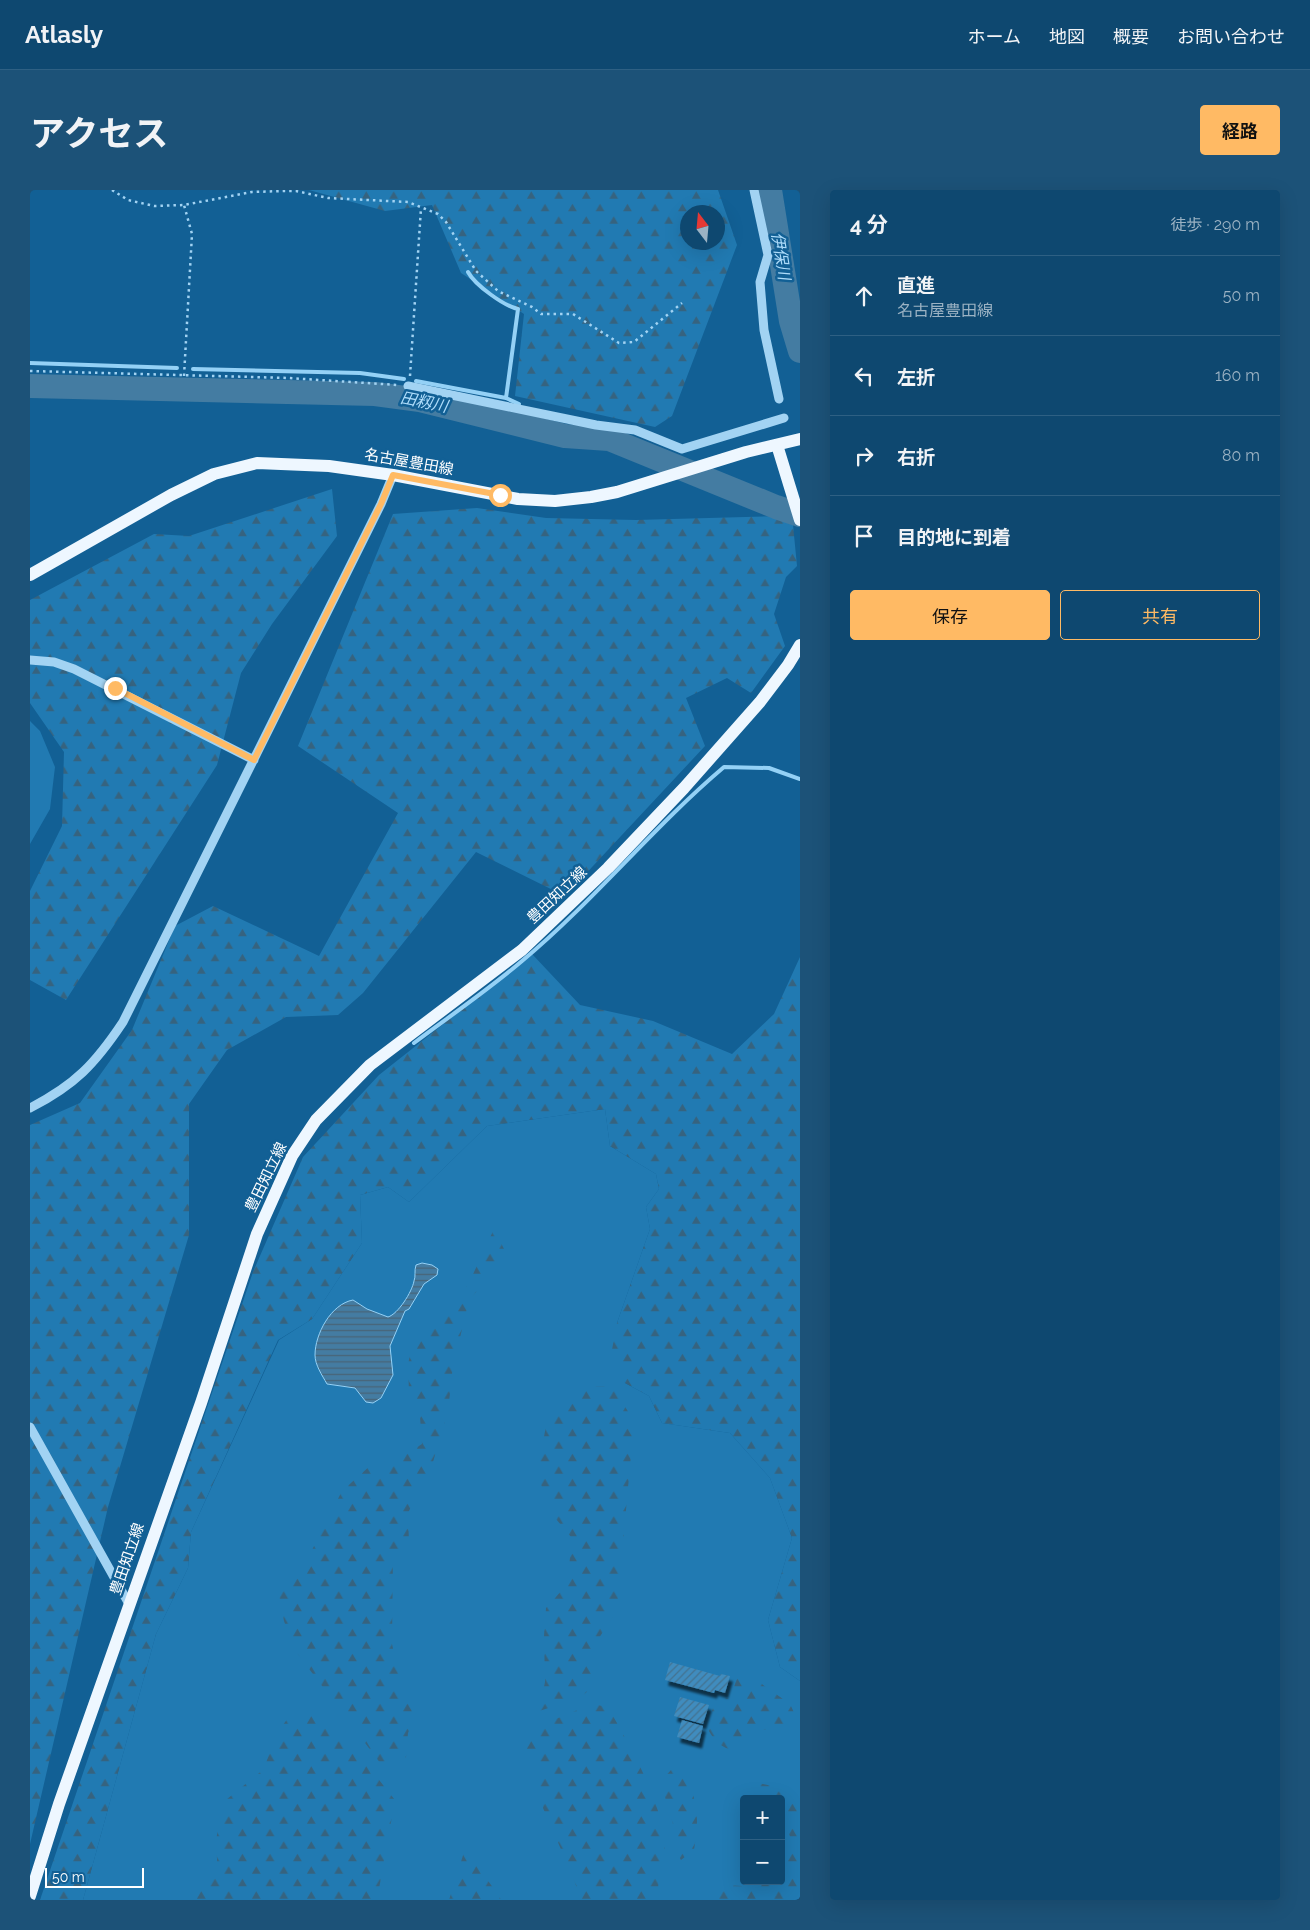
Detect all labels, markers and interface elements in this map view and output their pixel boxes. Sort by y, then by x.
text: Atlasly [25,20,103,49]
text: ホーム [968,26,1021,47]
text: 地図 [1049,26,1085,47]
text: 概要 [1113,26,1149,47]
text: お問い合わせ [1177,26,1285,47]
button: 経路 [1200,105,1280,155]
text: アクセス [30,113,168,154]
north arrow [680,205,725,250]
text: 4 分 [850,212,888,237]
text: 徒歩 · 290 m [1171,215,1260,234]
water label: 伊保川 [768,231,794,283]
text: 直進 [897,274,935,296]
icon: ahead [850,282,878,310]
text: 50 m [1223,286,1260,305]
text: 名古屋豊田線 [897,301,993,320]
icon: left [850,362,878,390]
text: 左折 [897,366,935,388]
text: 160 m [1215,366,1260,385]
water label: 田籾川 [399,388,451,416]
icon: right [850,442,878,470]
street label: 名古屋豊田線 [363,445,455,479]
text: 右折 [897,446,935,468]
text: 80 m [1222,446,1260,465]
route start [489,484,512,507]
icon: arrive [850,522,878,550]
text: 目的地に到着 [897,526,1011,548]
button: 保存 [850,590,1050,640]
button: 共有 [1060,590,1260,640]
route end [104,677,127,700]
street label: 豊田知立線 [523,863,591,927]
street label: 豊田知立線 [241,1139,291,1215]
street label: 豊田知立線 [106,1521,148,1597]
map controls [740,1795,785,1885]
button: + [740,1795,785,1840]
button: − [740,1840,785,1885]
scale bar [45,1865,144,1888]
text: 50 m [52,1869,85,1885]

